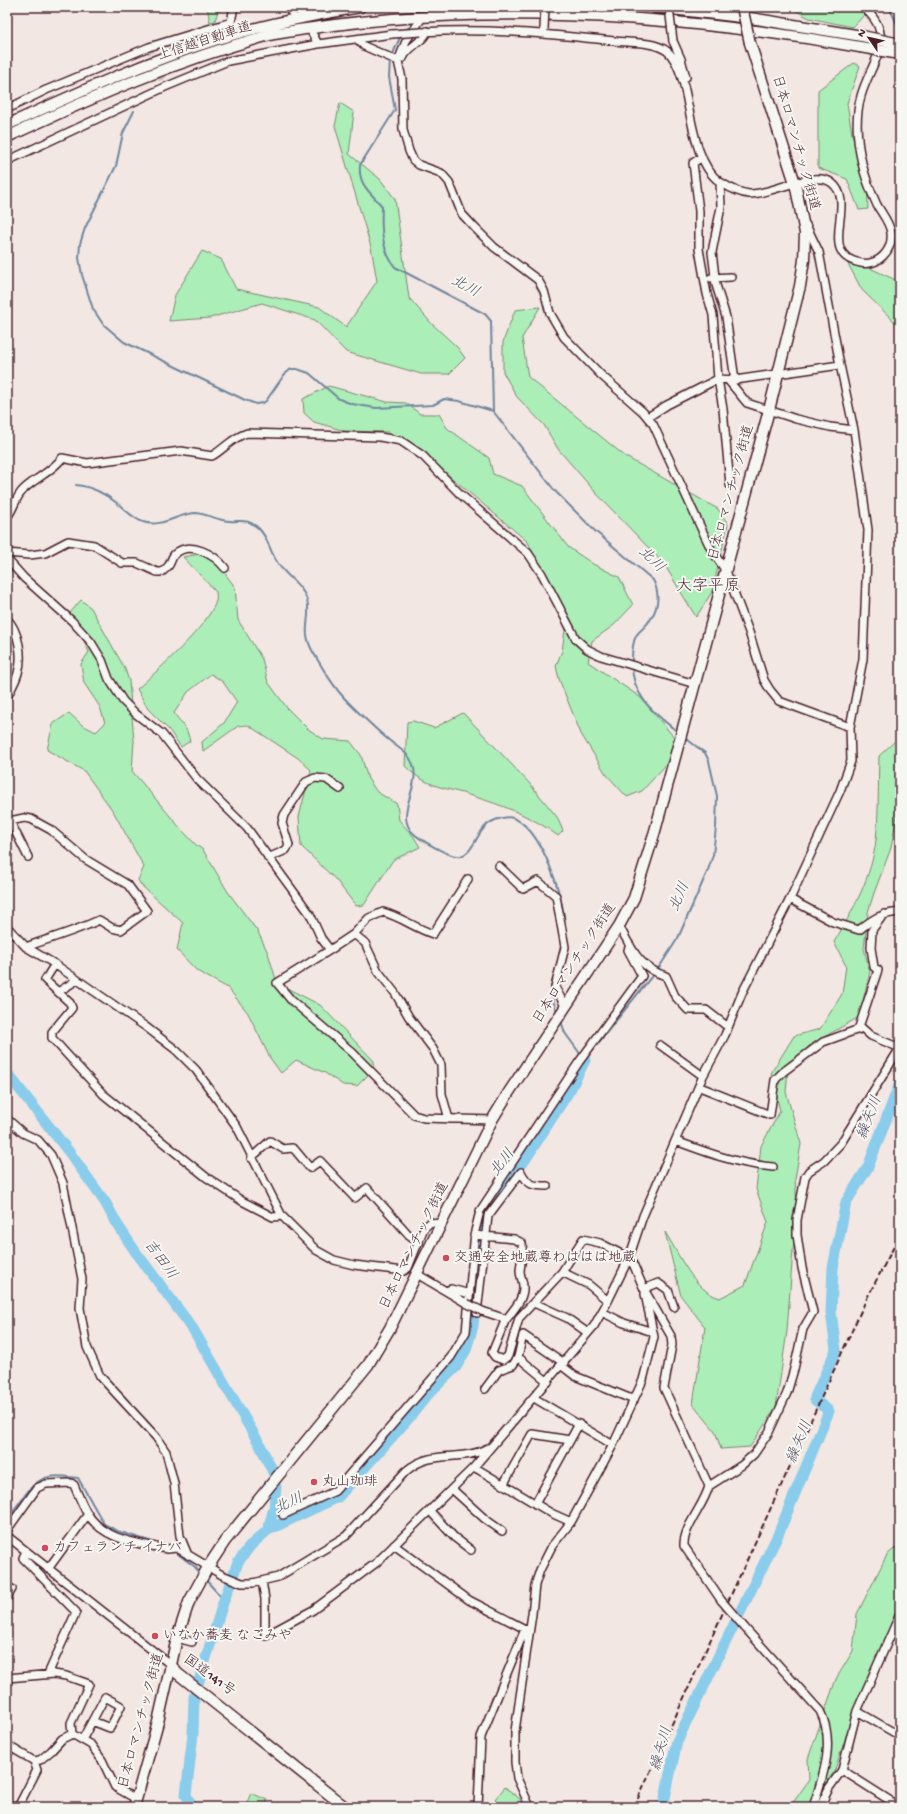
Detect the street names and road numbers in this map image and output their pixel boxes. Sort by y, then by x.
street label: 上信越自動車道 [156,19,254,65]
street label: 日本ロマンチック街道 [767,73,823,213]
street label: 日本ロマンチック街道 [706,423,758,563]
street label: 日本ロマンチック街道 [530,901,620,1027]
street label: 日本ロマンチック街道 [377,1179,453,1313]
street label: 日本ロマンチック街道 [116,1651,168,1791]
street label: 国道141号 [180,1652,238,1700]

